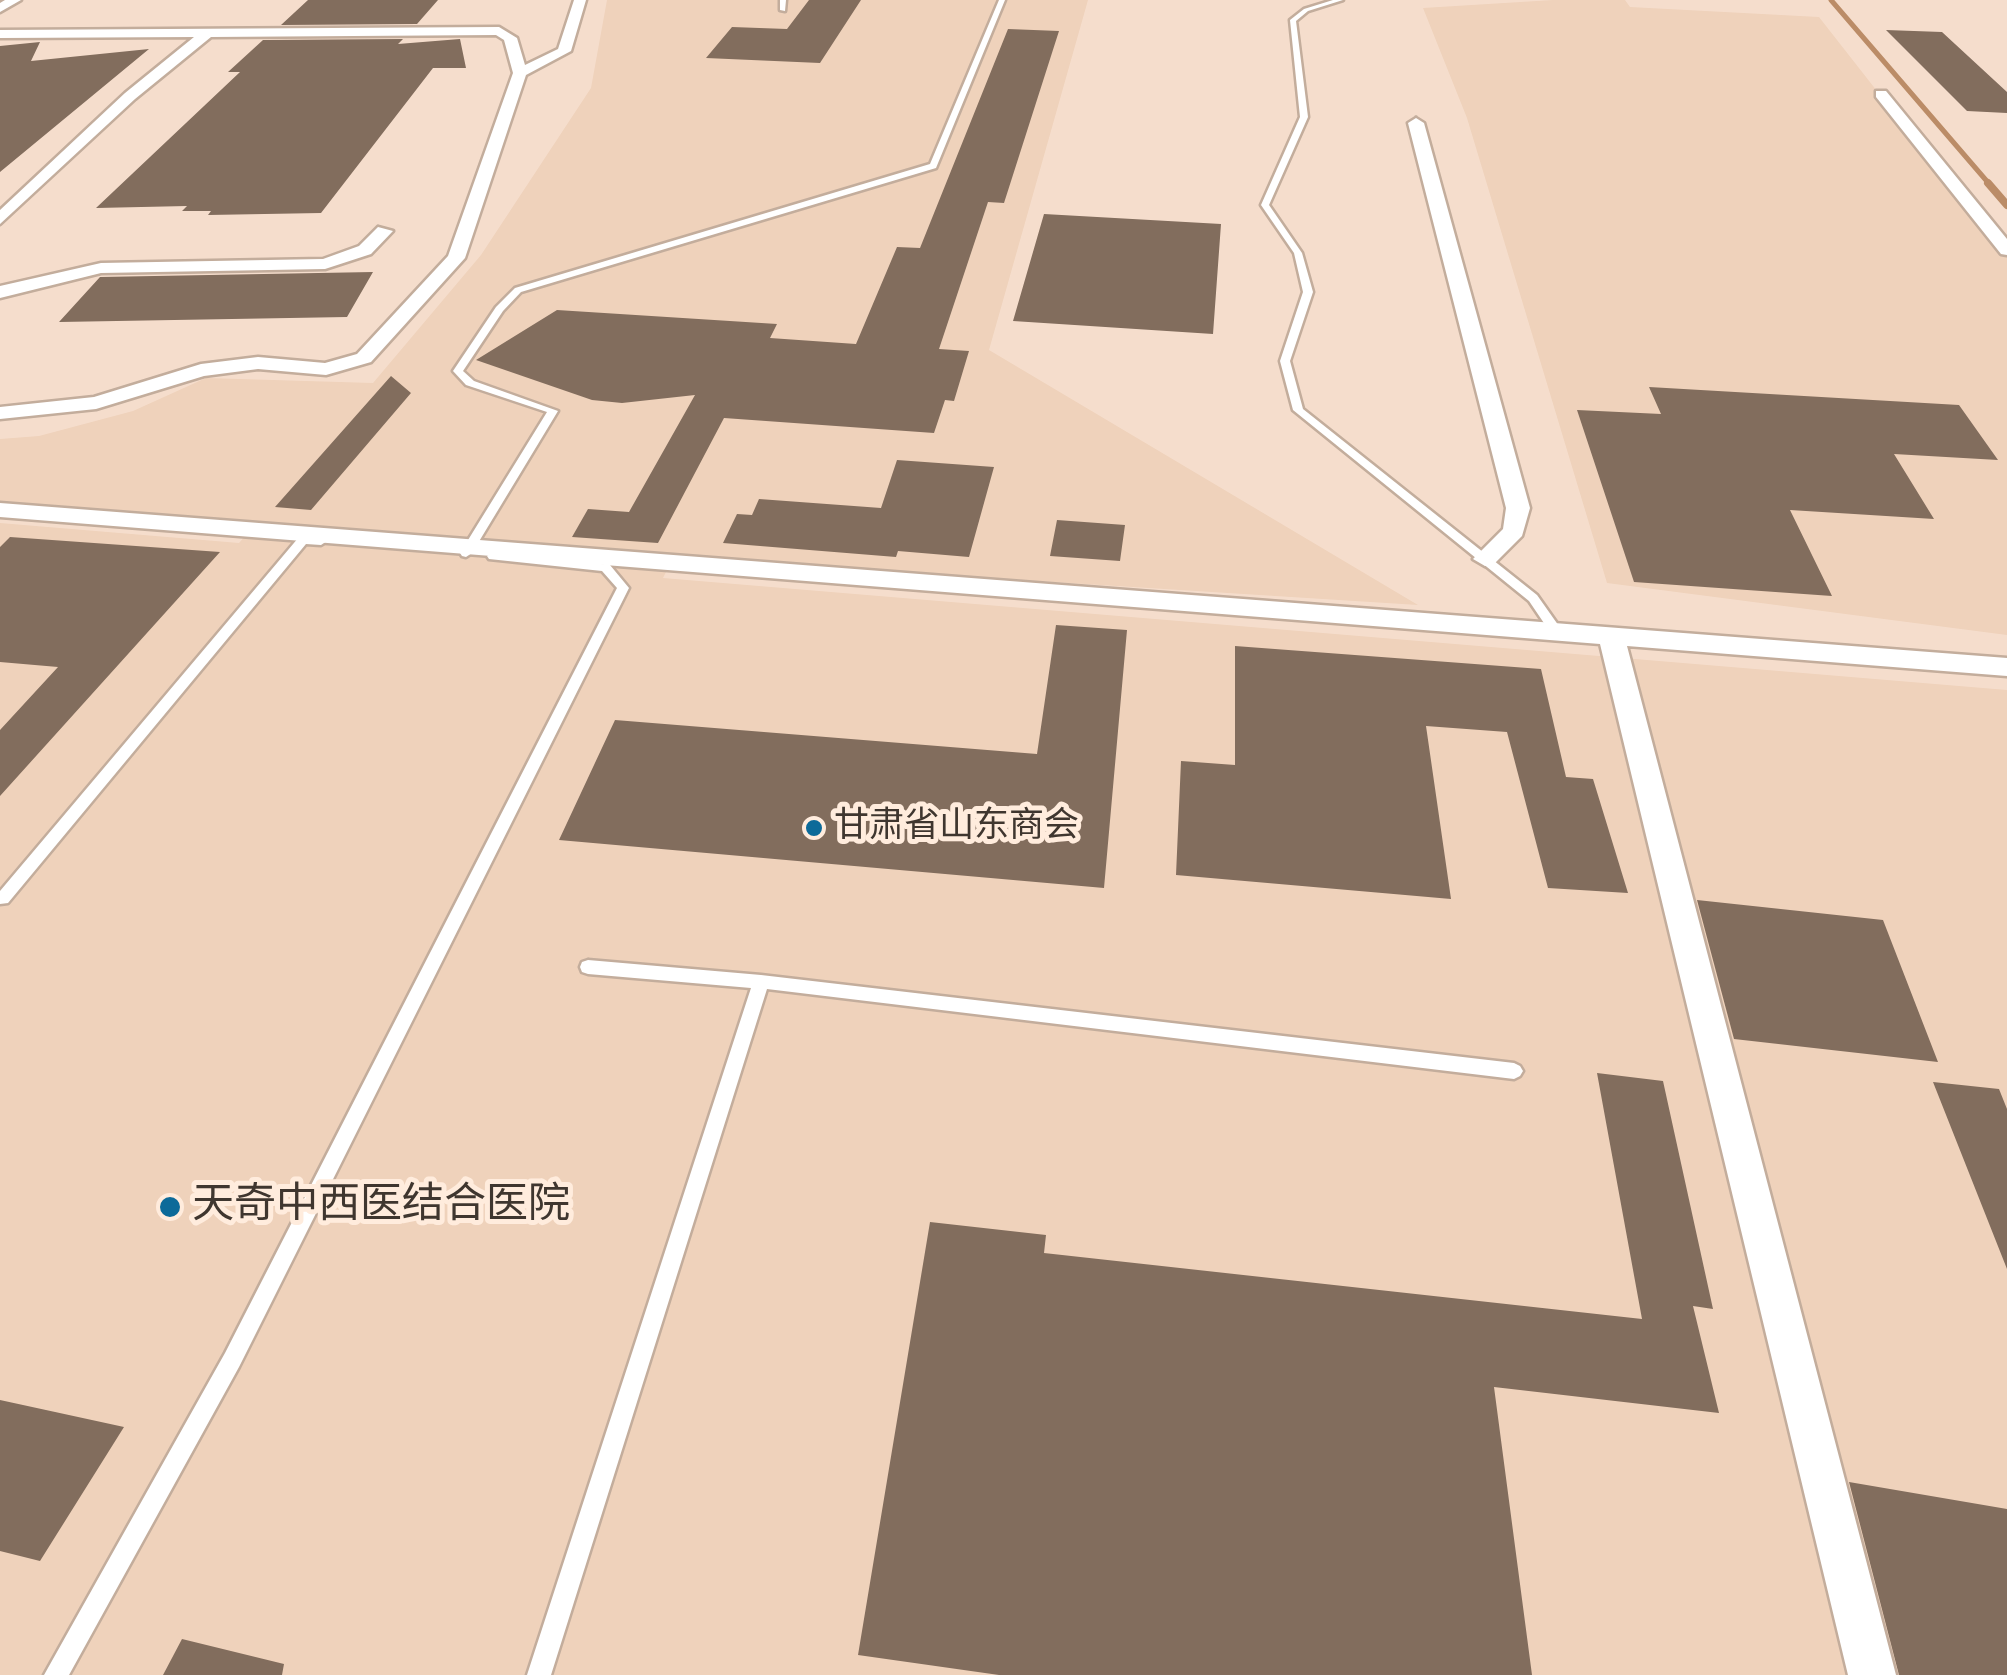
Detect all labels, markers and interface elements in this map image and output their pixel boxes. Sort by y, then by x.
place label: 甘肃省山东商会 [834,807,1079,849]
marker: 甘肃省山东商会 [803,817,825,839]
place label: 天奇中西医结合医院 [192,1182,570,1232]
marker: 天奇中西医结合医院 [157,1194,183,1220]

